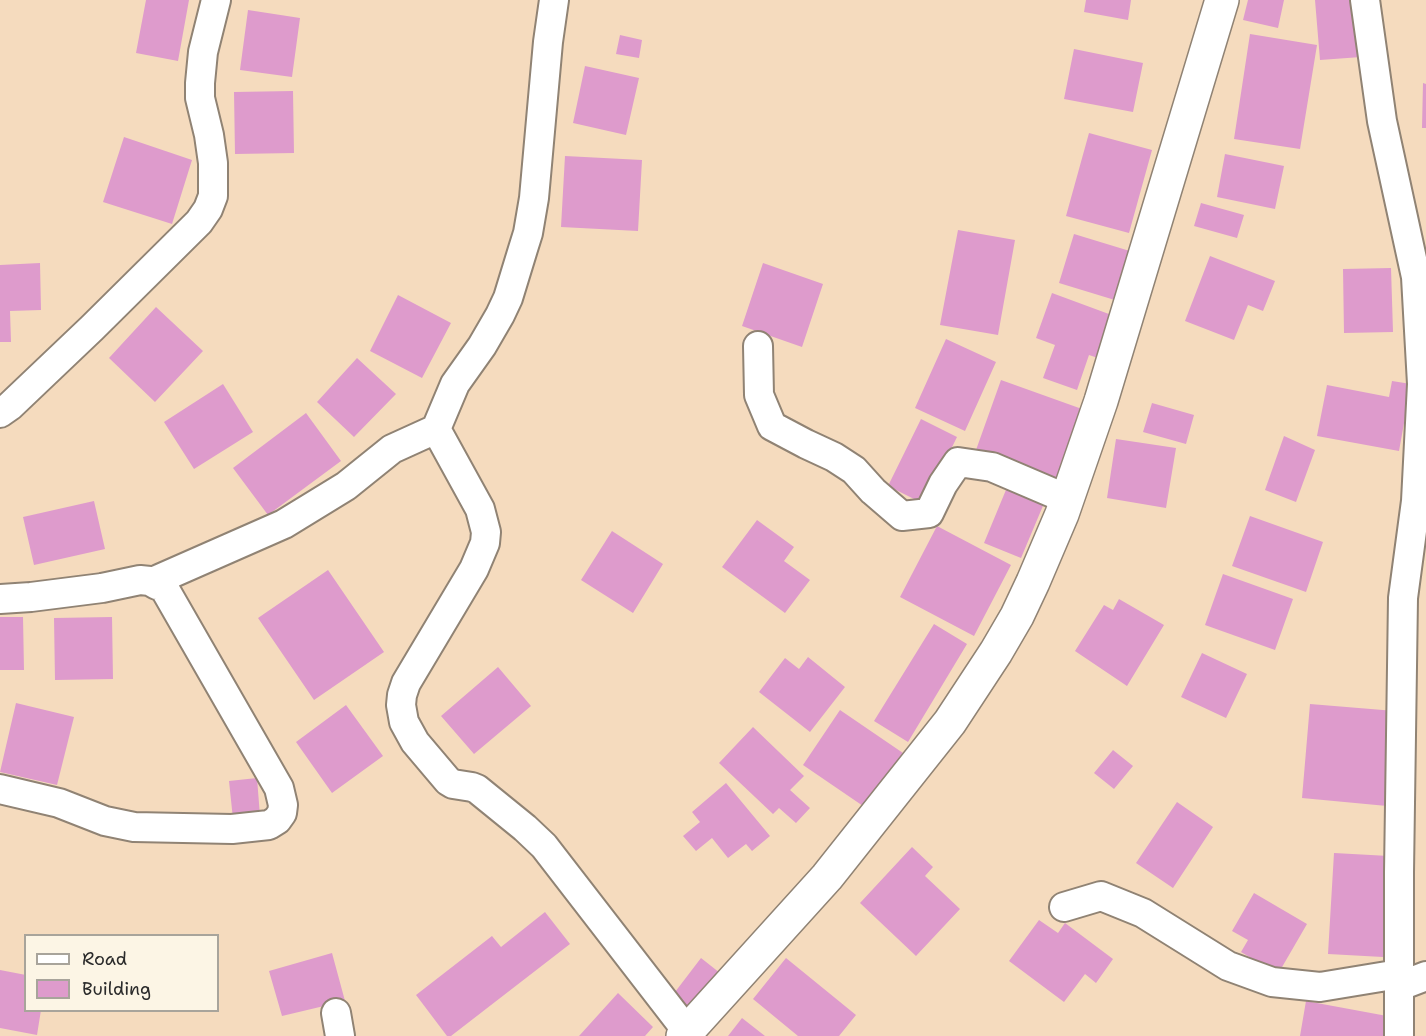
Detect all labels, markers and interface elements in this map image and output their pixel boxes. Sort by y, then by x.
legend [24,934,219,1012]
text: Road [82,947,127,971]
text: Building [82,977,151,1001]

